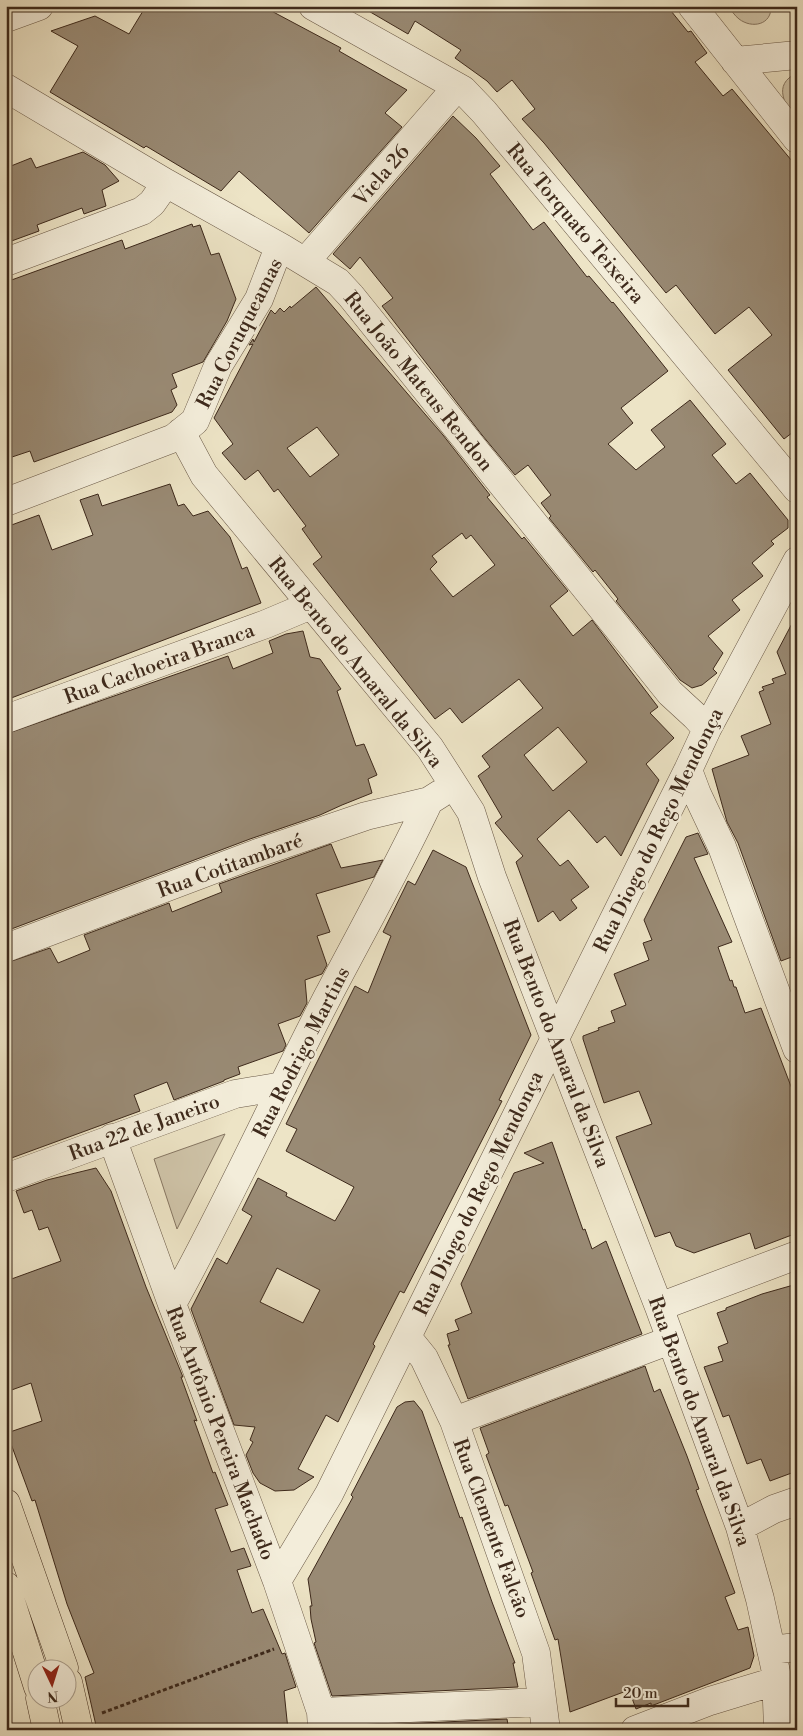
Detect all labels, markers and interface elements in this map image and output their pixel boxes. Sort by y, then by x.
street label: Rua Torquato Teixeira [500,139,650,310]
street label: Viela 26 [348,140,416,213]
street label: Rua Coruqueamas [192,254,289,413]
street label: Rua João Mateus Rendon [338,287,498,477]
street label: Rua Bento do Amaral da Silva [262,552,448,774]
street label: Rua Cachoeira Branca [61,618,259,710]
street label: Rua Diogo do Rego Mendonça [589,703,730,957]
street label: Rua Cotitambaré [154,829,307,904]
street label: Rua Bento do Amaral da Silva [497,916,615,1172]
street label: Rua Rodrigo Martins [248,963,356,1142]
street label: Rua Diogo do Rego Mendonça [409,1066,550,1320]
street label: Rua 22 de Janeiro [66,1090,223,1167]
street label: Rua Bento do Amaral da Silva [642,1293,756,1551]
street label: Rua Antônio Pereira Machado [160,1303,280,1564]
street label: Rua Clemente Falcão [446,1435,535,1622]
north arrow [28,1658,78,1708]
scale bar [616,1676,688,1708]
text: 20 m [623,1684,658,1703]
text: N [47,1687,59,1705]

